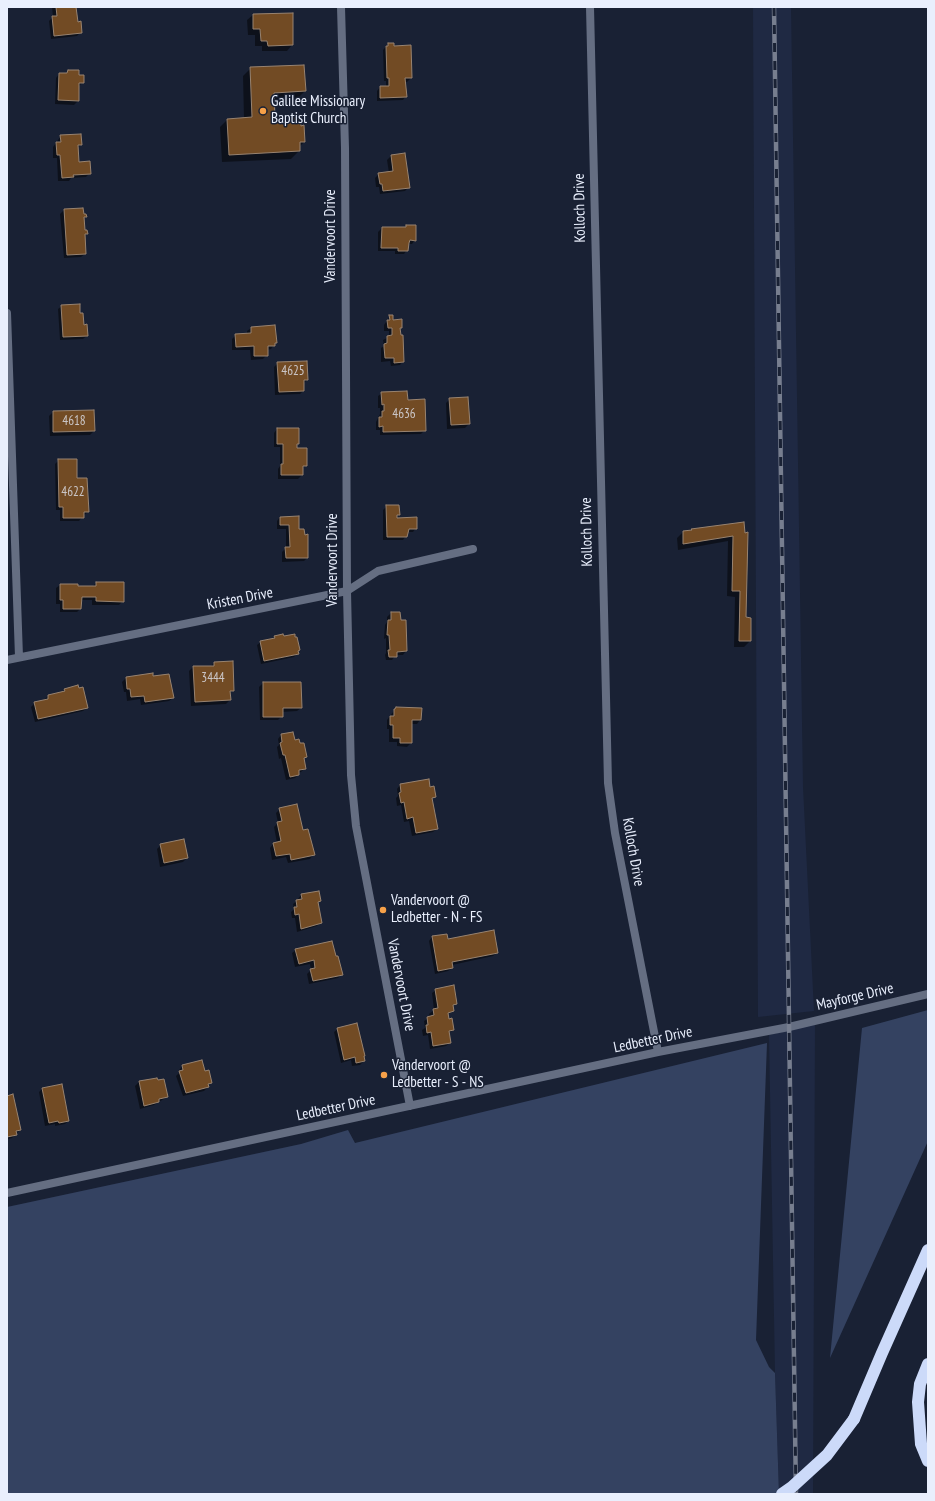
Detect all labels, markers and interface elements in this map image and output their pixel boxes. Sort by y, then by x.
place label: Galilee Missionary Baptist Church [271,93,365,128]
marker: Galilee Missionary Baptist Church [258,106,268,116]
street label: Kolloch Drive [570,173,590,243]
street label: Vandervoort Drive [322,189,340,283]
house number: 4625 [281,363,305,379]
house number: 4636 [392,406,416,422]
house number: 4618 [62,413,86,429]
house number: 4622 [61,484,85,500]
street label: Kolloch Drive [577,497,597,567]
street label: Vandervoort Drive [324,513,342,607]
street label: Kristen Drive [206,584,274,614]
house number: 3444 [201,670,225,686]
street label: Kolloch Drive [618,816,648,888]
place label: Vandervoort @ Ledbetter - N - FS [391,892,483,927]
marker: Vandervoort @ Ledbetter - N - FS [378,905,388,915]
street label: Vandervoort Drive [383,937,419,1033]
street label: Mayforge Drive [815,979,895,1015]
street label: Ledbetter Drive [612,1023,694,1057]
place label: Vandervoort @ Ledbetter - S - NS [392,1057,484,1092]
marker: Vandervoort @ Ledbetter - S - NS [379,1070,389,1080]
street label: Ledbetter Drive [295,1091,377,1125]

